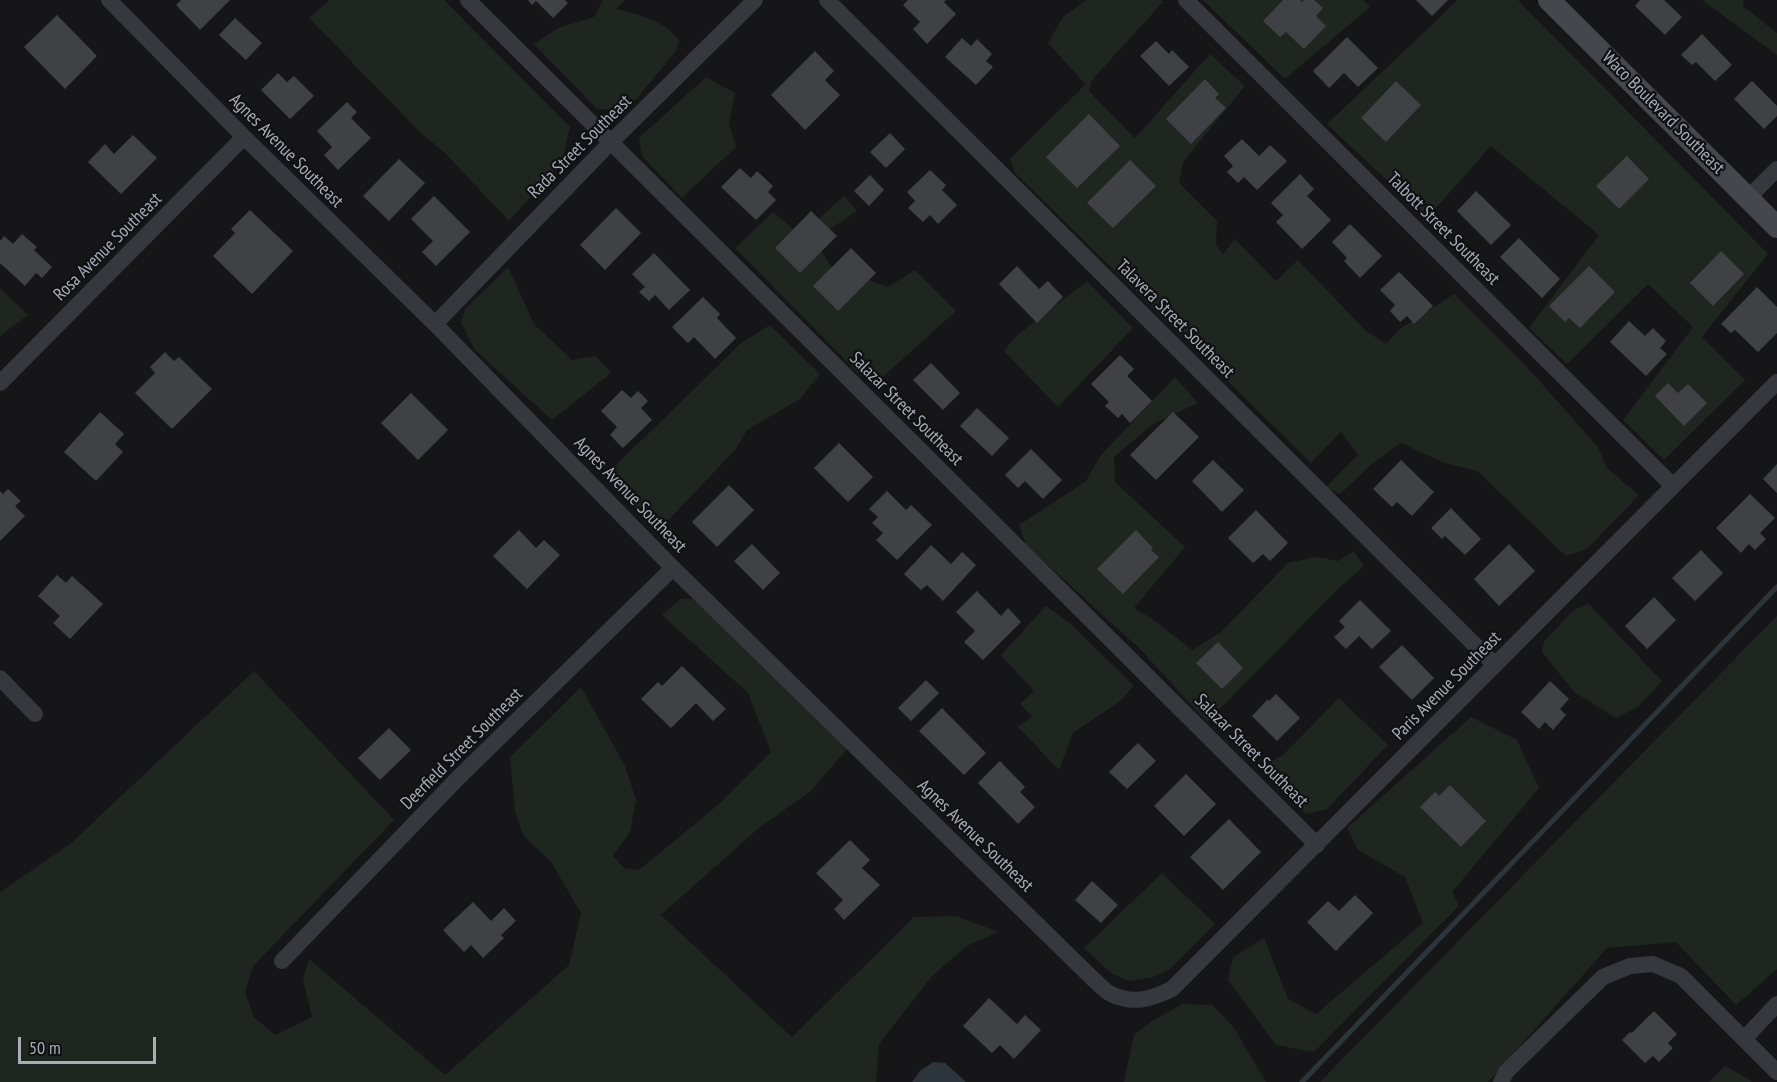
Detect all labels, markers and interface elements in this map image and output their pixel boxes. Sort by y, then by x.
street label: Waco Boulevard Southeast [1597,47,1729,179]
street label: Agnes Avenue Southeast [224,89,348,213]
street label: Rada Street Southeast [524,91,636,203]
street label: Talbott Street Southeast [1382,168,1504,290]
street label: Rosa Avenue Southeast [49,188,167,306]
street label: Talavera Street Southeast [1111,255,1239,383]
street label: Salazar Street Southeast [845,348,967,470]
street label: Agnes Avenue Southeast [569,433,691,557]
street label: Paris Avenue Southeast [1388,627,1506,745]
street label: Deerfield Street Southeast [397,684,527,814]
street label: Salazar Street Southeast [1190,690,1312,812]
street label: Agnes Avenue Southeast [913,775,1037,897]
scale bar [21,1025,159,1063]
text: 50 m [29,1036,61,1059]

